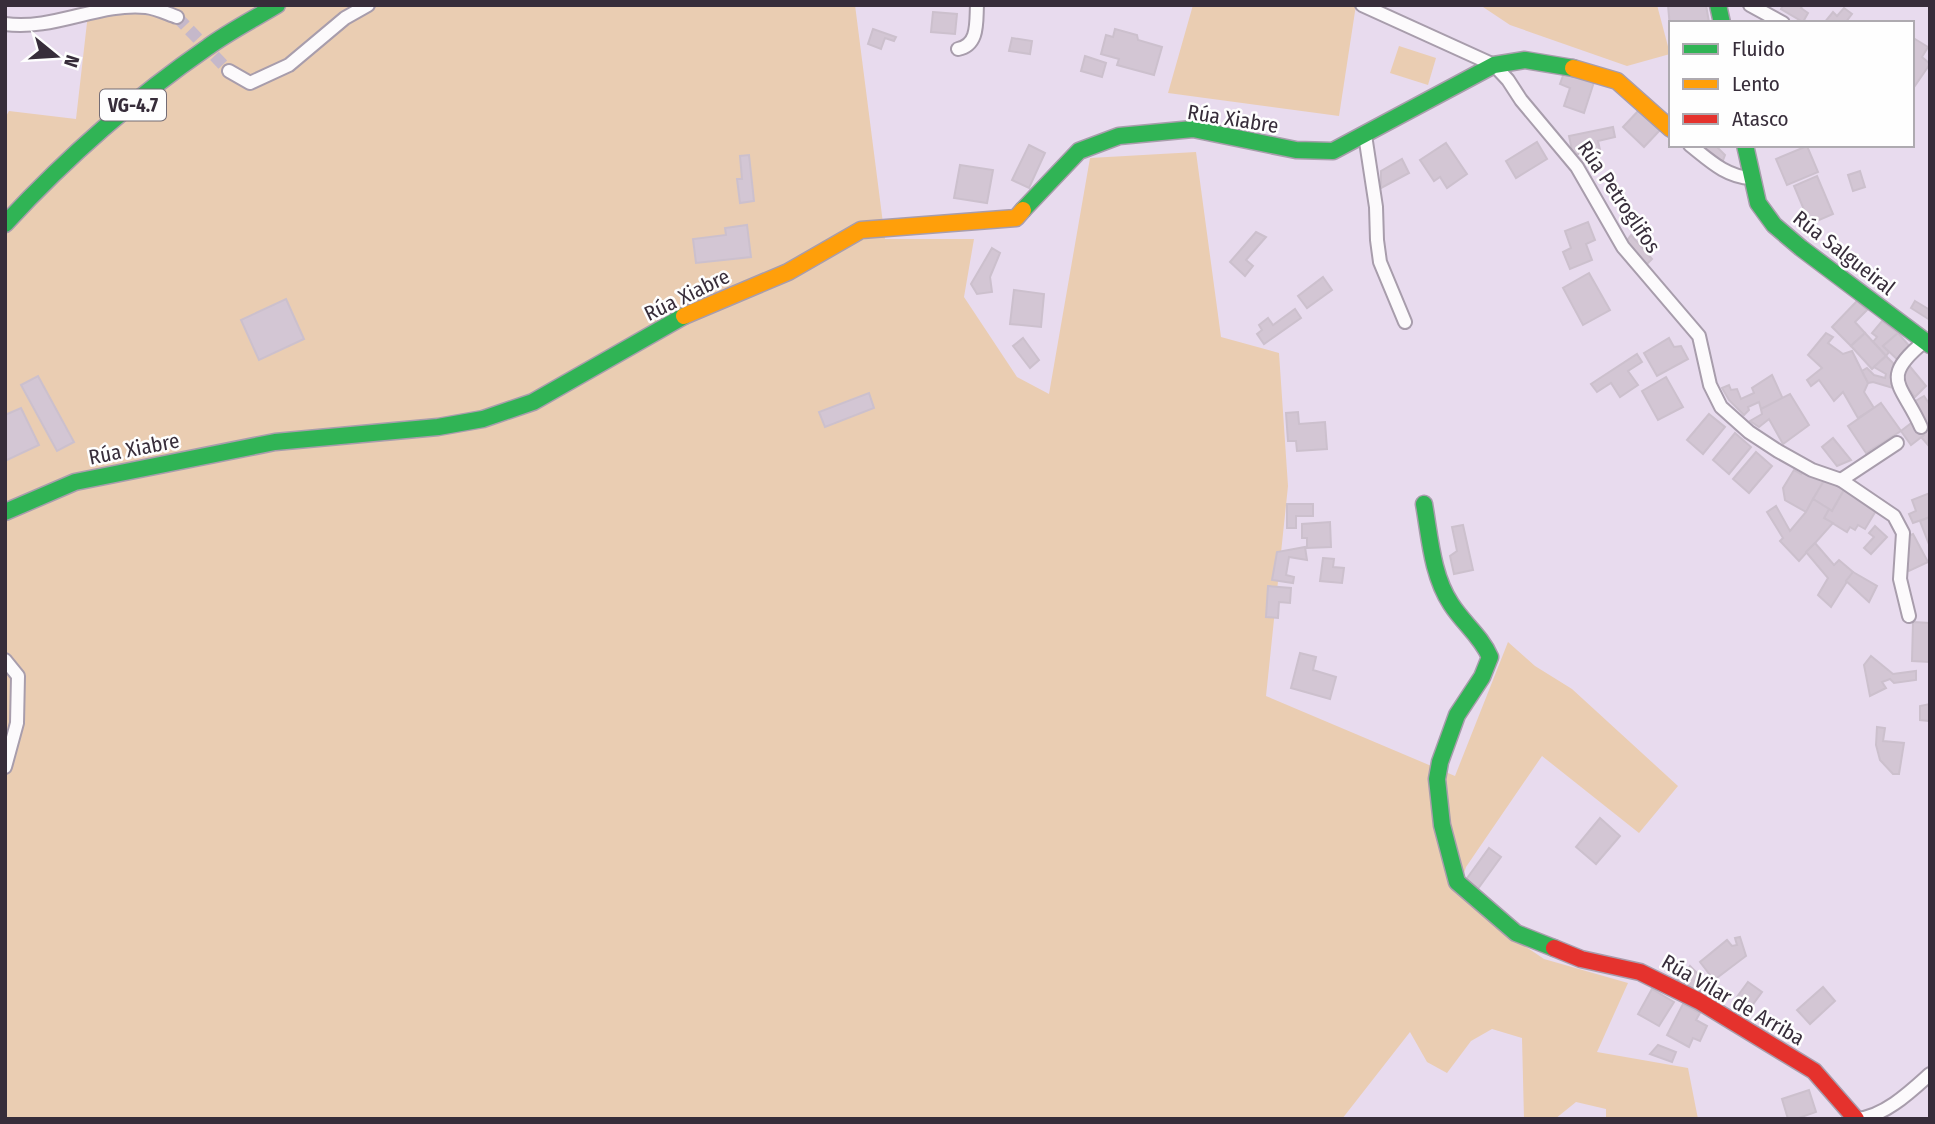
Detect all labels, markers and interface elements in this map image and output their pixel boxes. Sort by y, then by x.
north arrow [21,21,91,91]
legend [1669,21,1914,147]
text: Fluido [1732,36,1785,62]
text: N [59,52,84,70]
text: Lento [1732,71,1780,97]
road number: VG-4.7 [100,90,166,120]
street label: Rúa Xiabre [1186,99,1280,139]
text: Atasco [1732,106,1789,132]
street label: Rúa Petroglifos [1572,136,1666,258]
street label: Rúa Salgueiral [1788,205,1901,301]
street label: Rúa Xiabre [640,263,734,327]
street label: Rúa Xiabre [86,427,182,471]
street label: Rúa Vilar de Arriba [1657,949,1809,1051]

